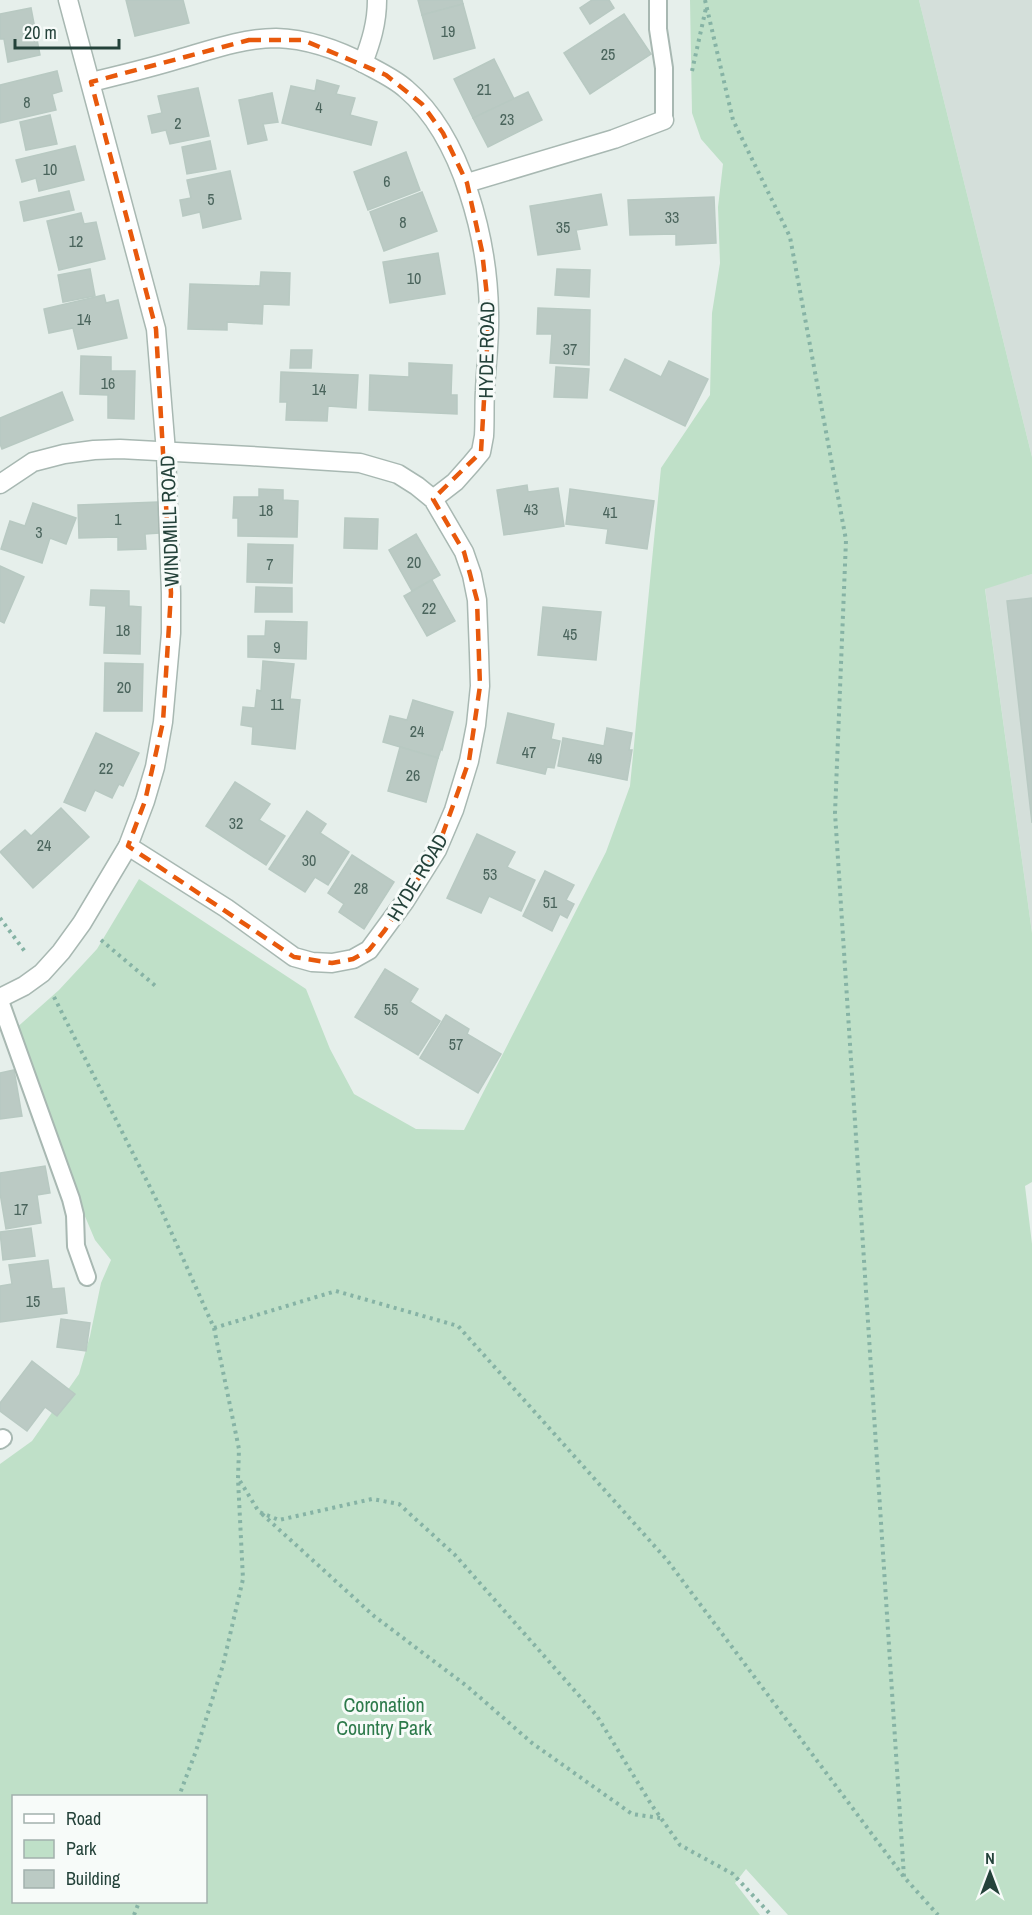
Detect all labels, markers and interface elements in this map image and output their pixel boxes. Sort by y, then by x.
scale bar [15,12,118,50]
text: 20 m [24,20,57,45]
house number: 19 [441,20,455,42]
house number: 25 [601,43,615,65]
house number: 21 [477,78,492,100]
house number: 8 [23,91,31,113]
house number: 4 [315,96,323,118]
house number: 23 [500,108,514,130]
house number: 2 [174,112,182,134]
house number: 10 [43,158,57,180]
house number: 6 [383,170,391,192]
house number: 5 [207,188,215,210]
house number: 33 [665,206,679,228]
house number: 8 [399,211,407,233]
house number: 35 [556,216,570,238]
house number: 12 [69,230,83,252]
house number: 10 [407,267,421,289]
street label: HYDE ROAD [472,301,500,399]
house number: 14 [77,308,91,330]
house number: 37 [563,338,577,360]
house number: 16 [101,372,115,394]
house number: 14 [312,378,326,400]
street label: WINDMILL ROAD [153,455,185,587]
house number: 43 [524,498,538,520]
house number: 18 [259,499,273,521]
house number: 41 [603,501,618,523]
house number: 1 [114,508,122,530]
house number: 3 [35,521,43,543]
house number: 20 [407,551,421,573]
house number: 7 [266,553,274,575]
house number: 22 [422,597,436,619]
house number: 18 [116,619,130,641]
house number: 45 [563,623,577,645]
house number: 9 [273,636,281,658]
house number: 20 [117,676,131,698]
house number: 11 [270,693,285,715]
house number: 24 [410,720,424,742]
house number: 47 [522,741,536,763]
house number: 49 [588,747,602,769]
house number: 22 [99,757,113,779]
house number: 26 [406,764,420,786]
house number: 32 [229,812,243,834]
street label: HYDE ROAD [380,828,454,926]
house number: 24 [37,834,51,856]
house number: 30 [302,849,316,871]
house number: 53 [483,863,497,885]
house number: 28 [354,877,368,899]
house number: 51 [543,891,558,913]
house number: 55 [384,998,398,1020]
house number: 57 [449,1033,463,1055]
house number: 17 [14,1198,28,1220]
house number: 15 [26,1290,40,1312]
park label: Coronation Country Park [336,1691,433,1741]
legend [12,1795,207,1903]
text: Road [66,1806,101,1831]
text: Park [66,1836,97,1861]
north arrow [960,1843,1020,1903]
text: N [985,1847,995,1869]
text: Building [66,1866,121,1891]

